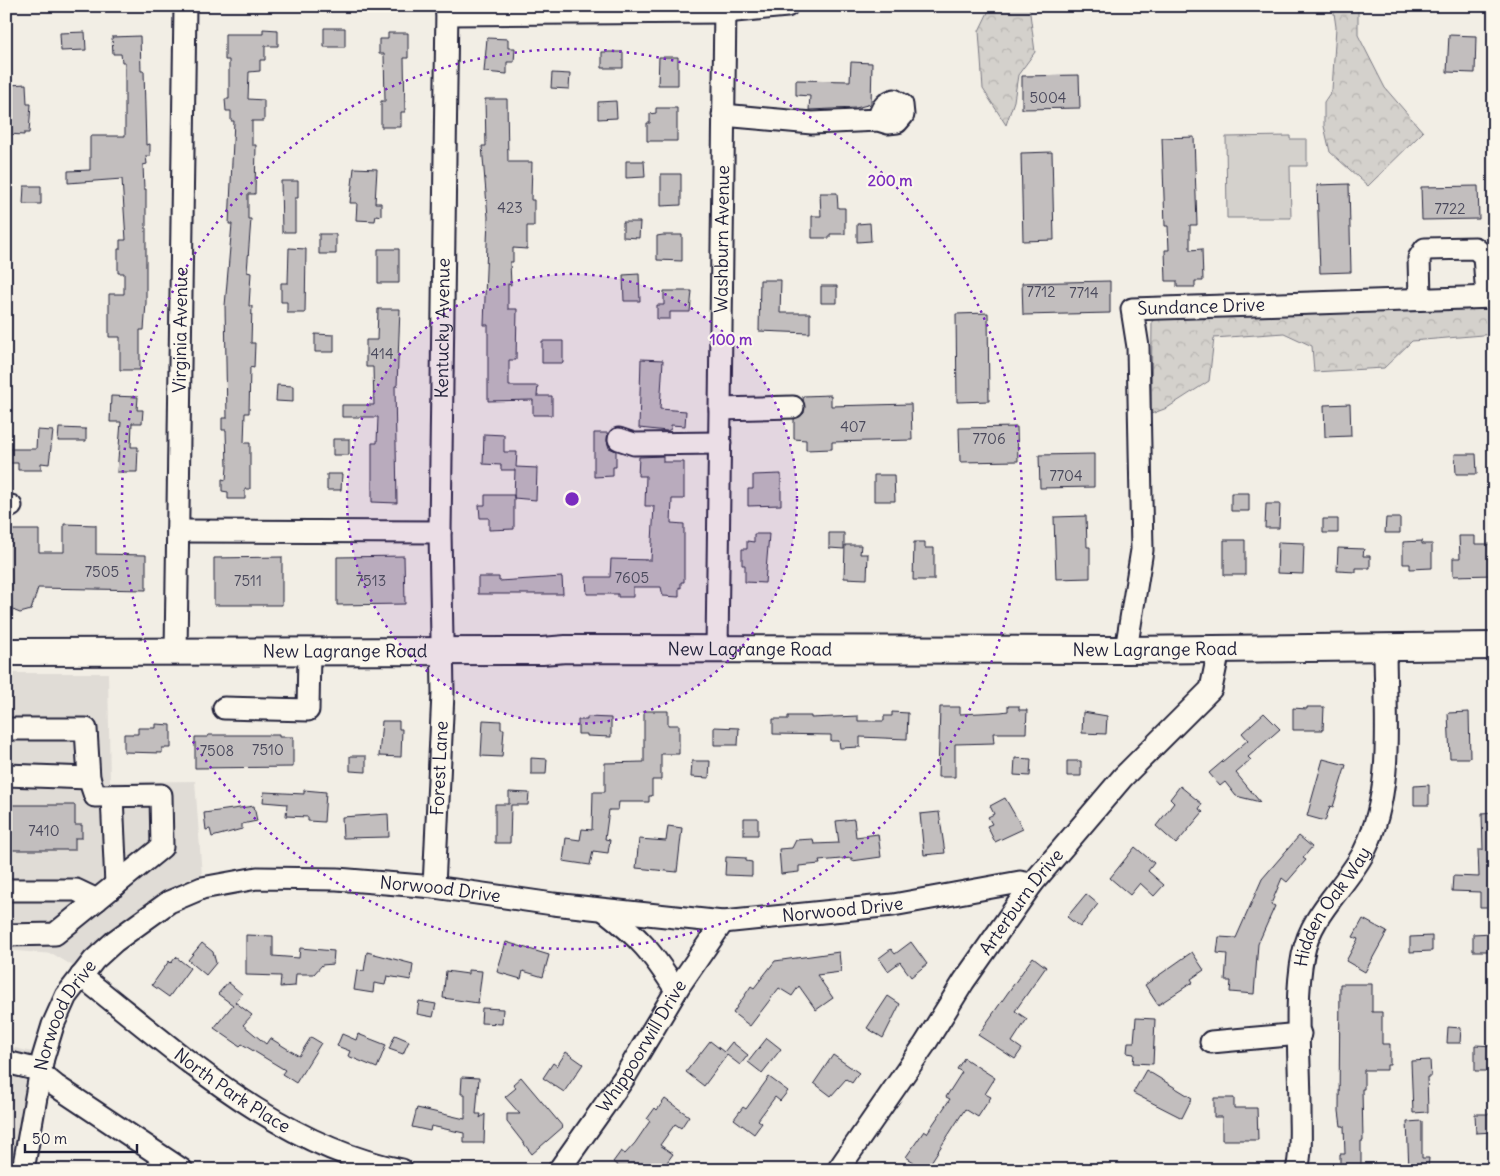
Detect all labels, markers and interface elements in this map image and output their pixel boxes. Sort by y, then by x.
house number: 5004 [1029,88,1067,107]
street label: Washburn Avenue [709,165,734,313]
text: 200 m [868,171,912,190]
house number: 423 [497,198,523,217]
house number: 7722 [1434,199,1466,218]
street label: Kentucky Avenue [430,258,455,399]
street label: Virginia Avenue [168,267,192,393]
house number: 7712 [1027,282,1055,301]
house number: 7714 [1069,283,1099,302]
street label: Sundance Drive [1137,293,1265,320]
text: 100 m [710,330,752,349]
house number: 414 [370,344,394,363]
house number: 407 [840,417,866,436]
house number: 7706 [972,429,1006,448]
house number: 7704 [1049,466,1083,485]
centre of rings [563,490,581,508]
house number: 7505 [85,562,119,581]
house number: 7605 [615,568,649,587]
house number: 7511 [234,571,262,590]
house number: 7513 [356,571,386,590]
street label: New Lagrange Road [668,637,833,660]
street label: New Lagrange Road [1073,637,1238,661]
street label: New Lagrange Road [263,639,428,663]
street label: Forest Lane [425,720,453,816]
house number: 7510 [252,740,284,759]
house number: 7508 [200,741,234,760]
house number: 7410 [28,821,60,840]
street label: Hidden Oak Way [1289,843,1376,968]
street label: Arterburn Drive [974,844,1068,959]
street label: Norwood Drive [379,871,502,907]
street label: Norwood Drive [781,891,905,927]
street label: Norwood Drive [29,955,101,1072]
street label: Whippoorwill Drive [591,975,691,1117]
street label: North Park Place [170,1043,295,1138]
scale bar [25,1121,138,1153]
text: 50 m [32,1129,67,1148]

